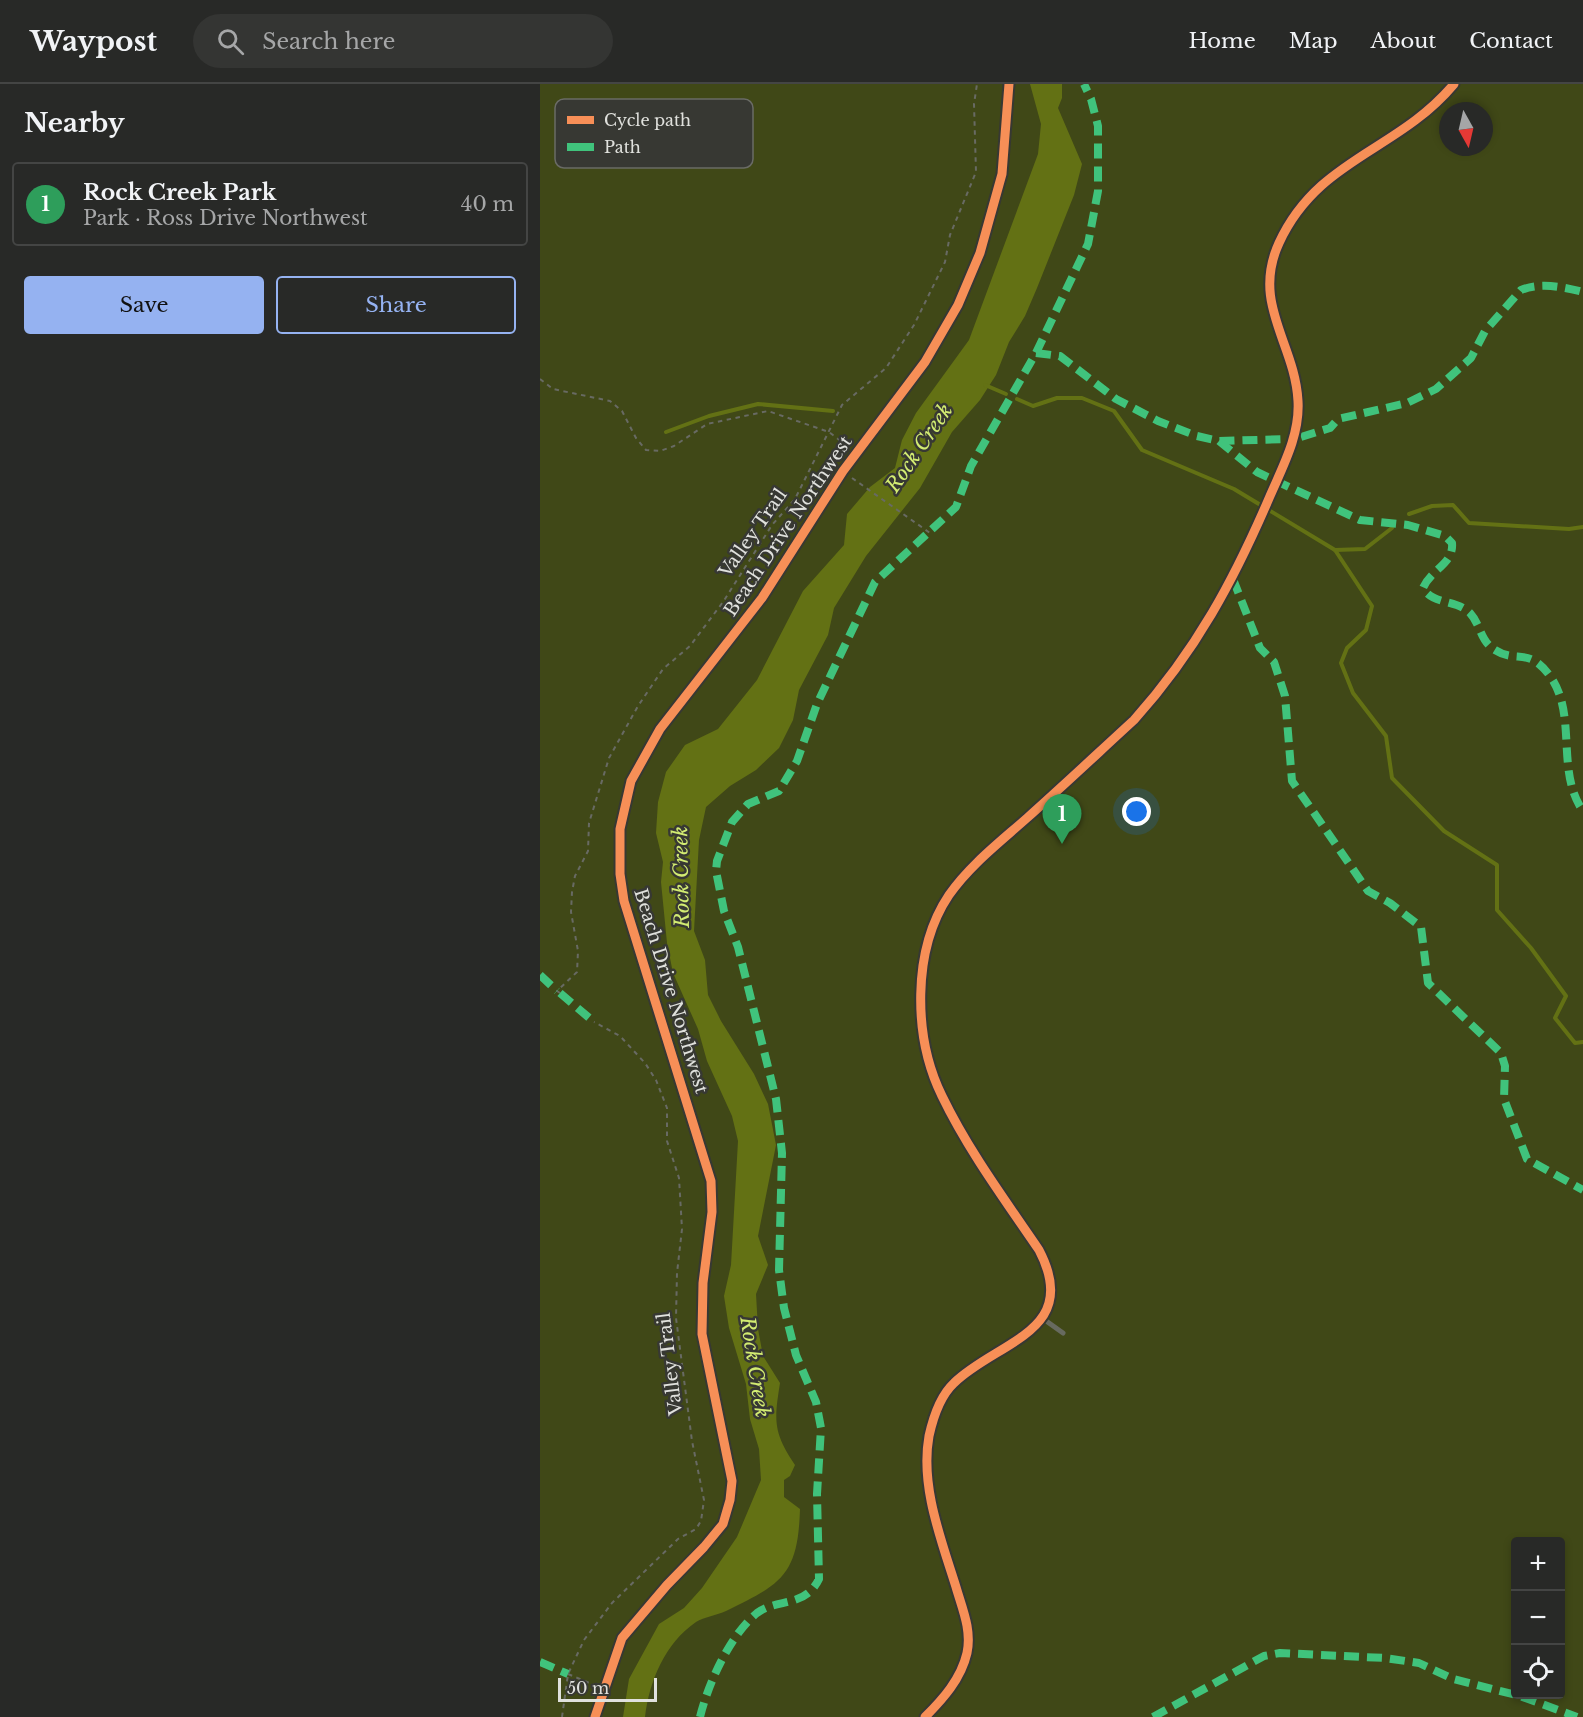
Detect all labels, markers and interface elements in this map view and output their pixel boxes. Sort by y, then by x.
search box [193,14,613,68]
text: Waypost [30,24,157,59]
icon: search [214,25,247,58]
text: Search here [262,28,395,55]
text: Home [1189,28,1256,54]
text: Map [1289,28,1337,54]
text: About [1370,28,1436,54]
text: Contact [1469,28,1553,54]
legend [555,99,753,168]
north arrow [1439,102,1493,156]
text: Nearby [24,107,125,139]
text: Cycle path [604,110,691,130]
text: Path [604,137,641,157]
text: Rock Creek Park [83,179,276,206]
text: 1 [41,192,50,216]
text: 40 m [461,192,514,216]
text: Park · Ross Drive Northwest [83,206,368,230]
button: Save [24,276,264,334]
button: Share [276,276,516,334]
water label: Rock Creek [880,399,957,498]
street label: Beach Drive Northwest [719,431,857,620]
street label: Valley Trail [714,484,792,582]
pin: 1 [1042,794,1082,844]
your location [1122,797,1151,826]
water label: Rock Creek [668,826,694,929]
street label: Beach Drive Northwest [629,886,713,1096]
street label: Valley Trail [653,1311,687,1418]
water label: Rock Creek [735,1314,775,1419]
map controls [1511,1537,1565,1699]
button: + [1511,1537,1565,1591]
button: − [1511,1591,1565,1645]
button: locate [1511,1645,1565,1699]
scale bar [558,1675,657,1702]
text: 50 m [567,1678,609,1698]

